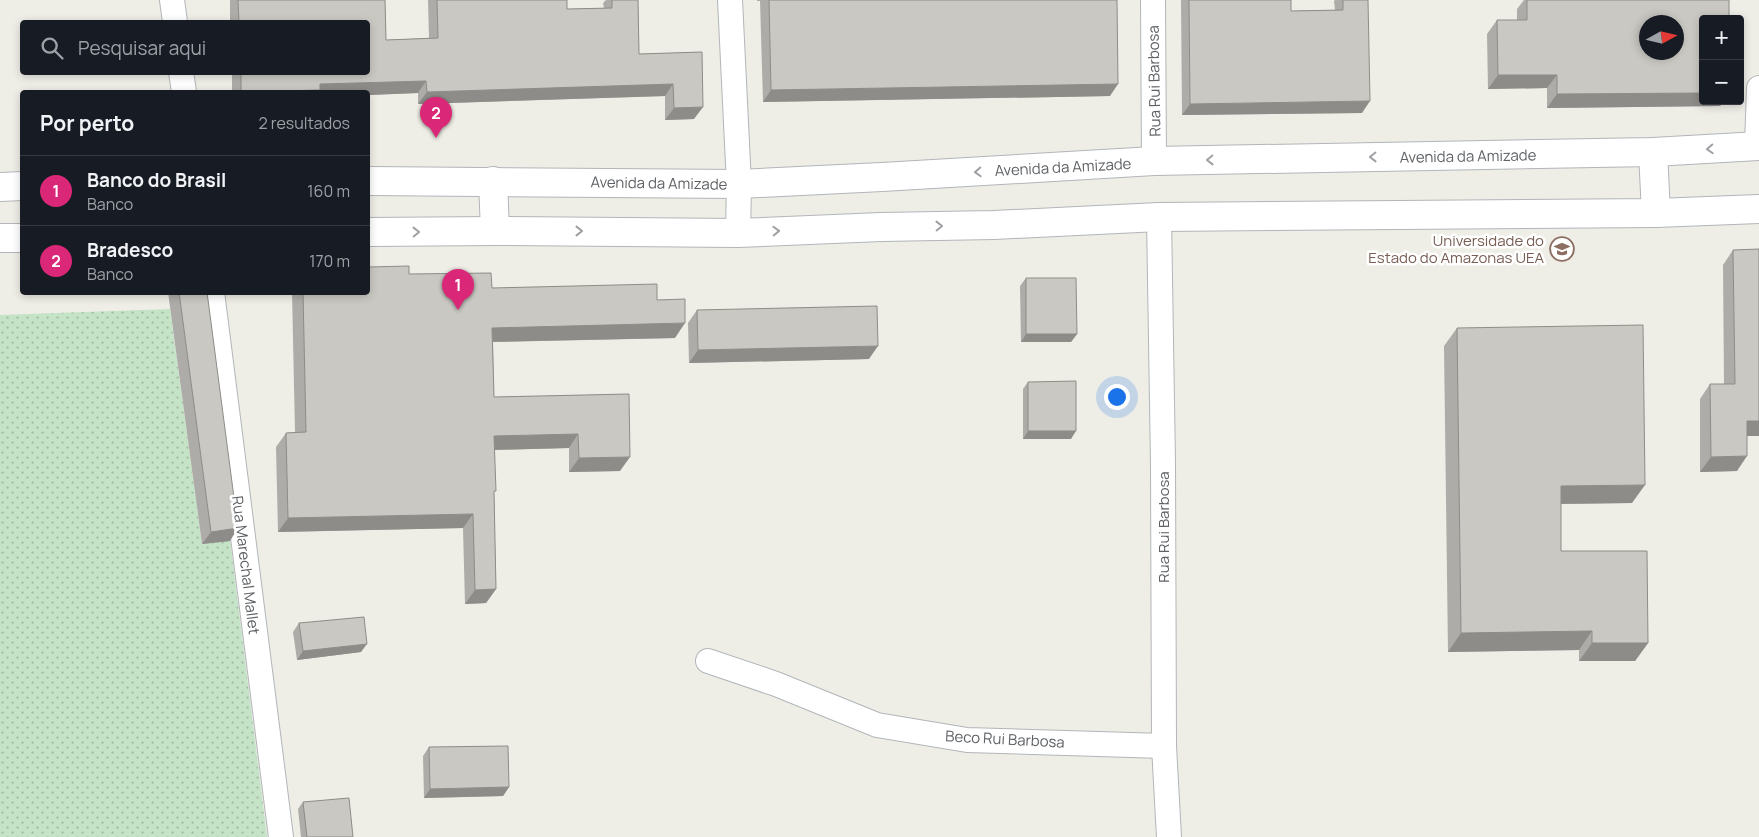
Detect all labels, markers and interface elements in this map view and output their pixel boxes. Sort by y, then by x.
north arrow [1639,15,1684,60]
map controls [1699,15,1744,105]
button: + [1699,15,1744,60]
search box [20,20,370,75]
street label: Rua Rui Barbosa [1143,25,1165,137]
icon: search [38,34,66,62]
text: Pesquisar aqui [78,35,206,61]
button: − [1699,60,1744,105]
pin: 2 [420,97,452,138]
text: Por perto [40,109,134,137]
text: 2 resultados [259,112,350,134]
one-way arrow [1706,143,1714,154]
street label: Avenida da Amizade [1399,144,1537,168]
one-way arrow [1369,152,1376,162]
street label: Avenida da Amizade [994,153,1132,181]
one-way arrow [1206,155,1214,165]
one-way arrow [974,166,982,177]
text: Banco do Brasil [87,167,226,193]
street label: Avenida da Amizade [590,171,728,195]
text: 1 [52,180,60,202]
text: 160 m [307,180,350,202]
text: Banco [87,193,133,215]
one-way arrow [935,221,943,231]
one-way arrow [575,226,583,236]
one-way arrow [772,226,780,236]
one-way arrow [412,227,420,237]
place label: Universidade do Estado do Amazonas UEA [1368,230,1544,268]
school or university icon: Universidade do Estado do Amazonas UEA [1549,236,1575,262]
text: Bradesco [87,237,173,263]
text: 2 [51,250,61,272]
text: 170 m [309,250,350,272]
text: Banco [87,263,133,285]
pin: 1 [442,269,474,310]
your location [1104,384,1130,410]
street label: Rua Rui Barbosa [1153,471,1174,583]
street label: Rua Marechal Mallet [227,495,265,635]
street label: Beco Rui Barbosa [945,725,1065,753]

